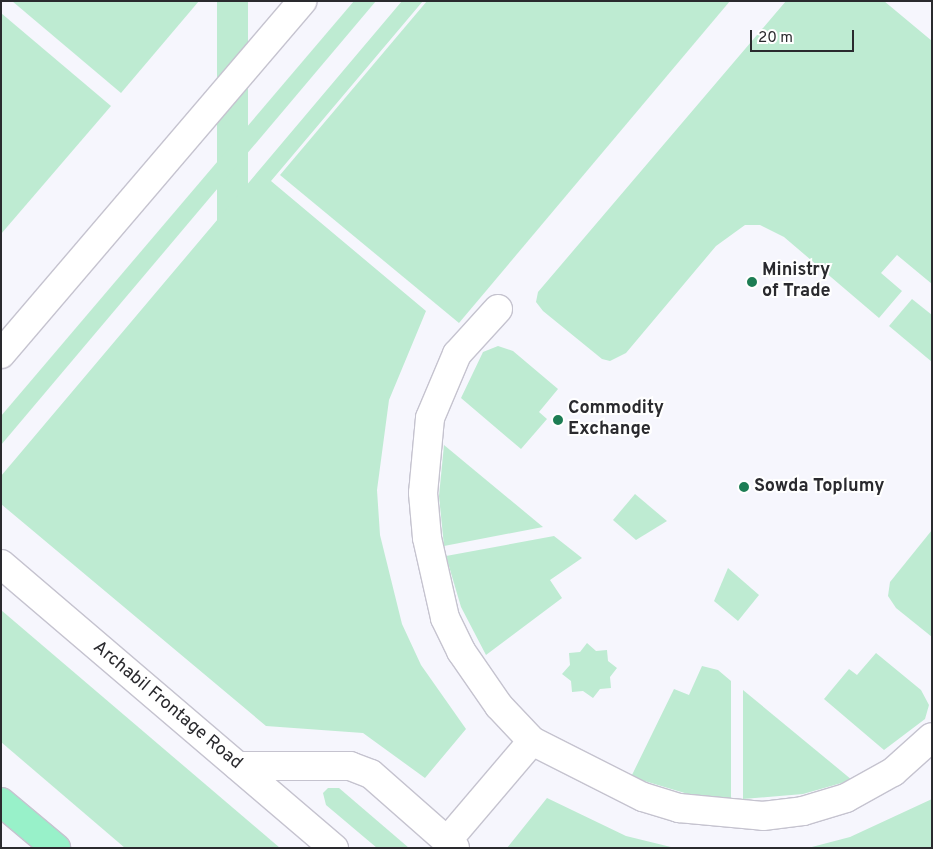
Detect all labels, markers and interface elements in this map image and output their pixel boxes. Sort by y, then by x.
scale bar [753,20,857,52]
text: 20 m [758,29,793,48]
place label: Ministry of Trade [762,261,831,304]
marker: Ministry of Trade [746,276,758,288]
place label: Commodity Exchange [568,399,664,442]
marker: Commodity Exchange [552,414,564,426]
place label: Sowda Toplumy [754,476,884,498]
marker: Sowda Toplumy [738,481,750,493]
street label: Archabil Frontage Road [88,637,246,775]

